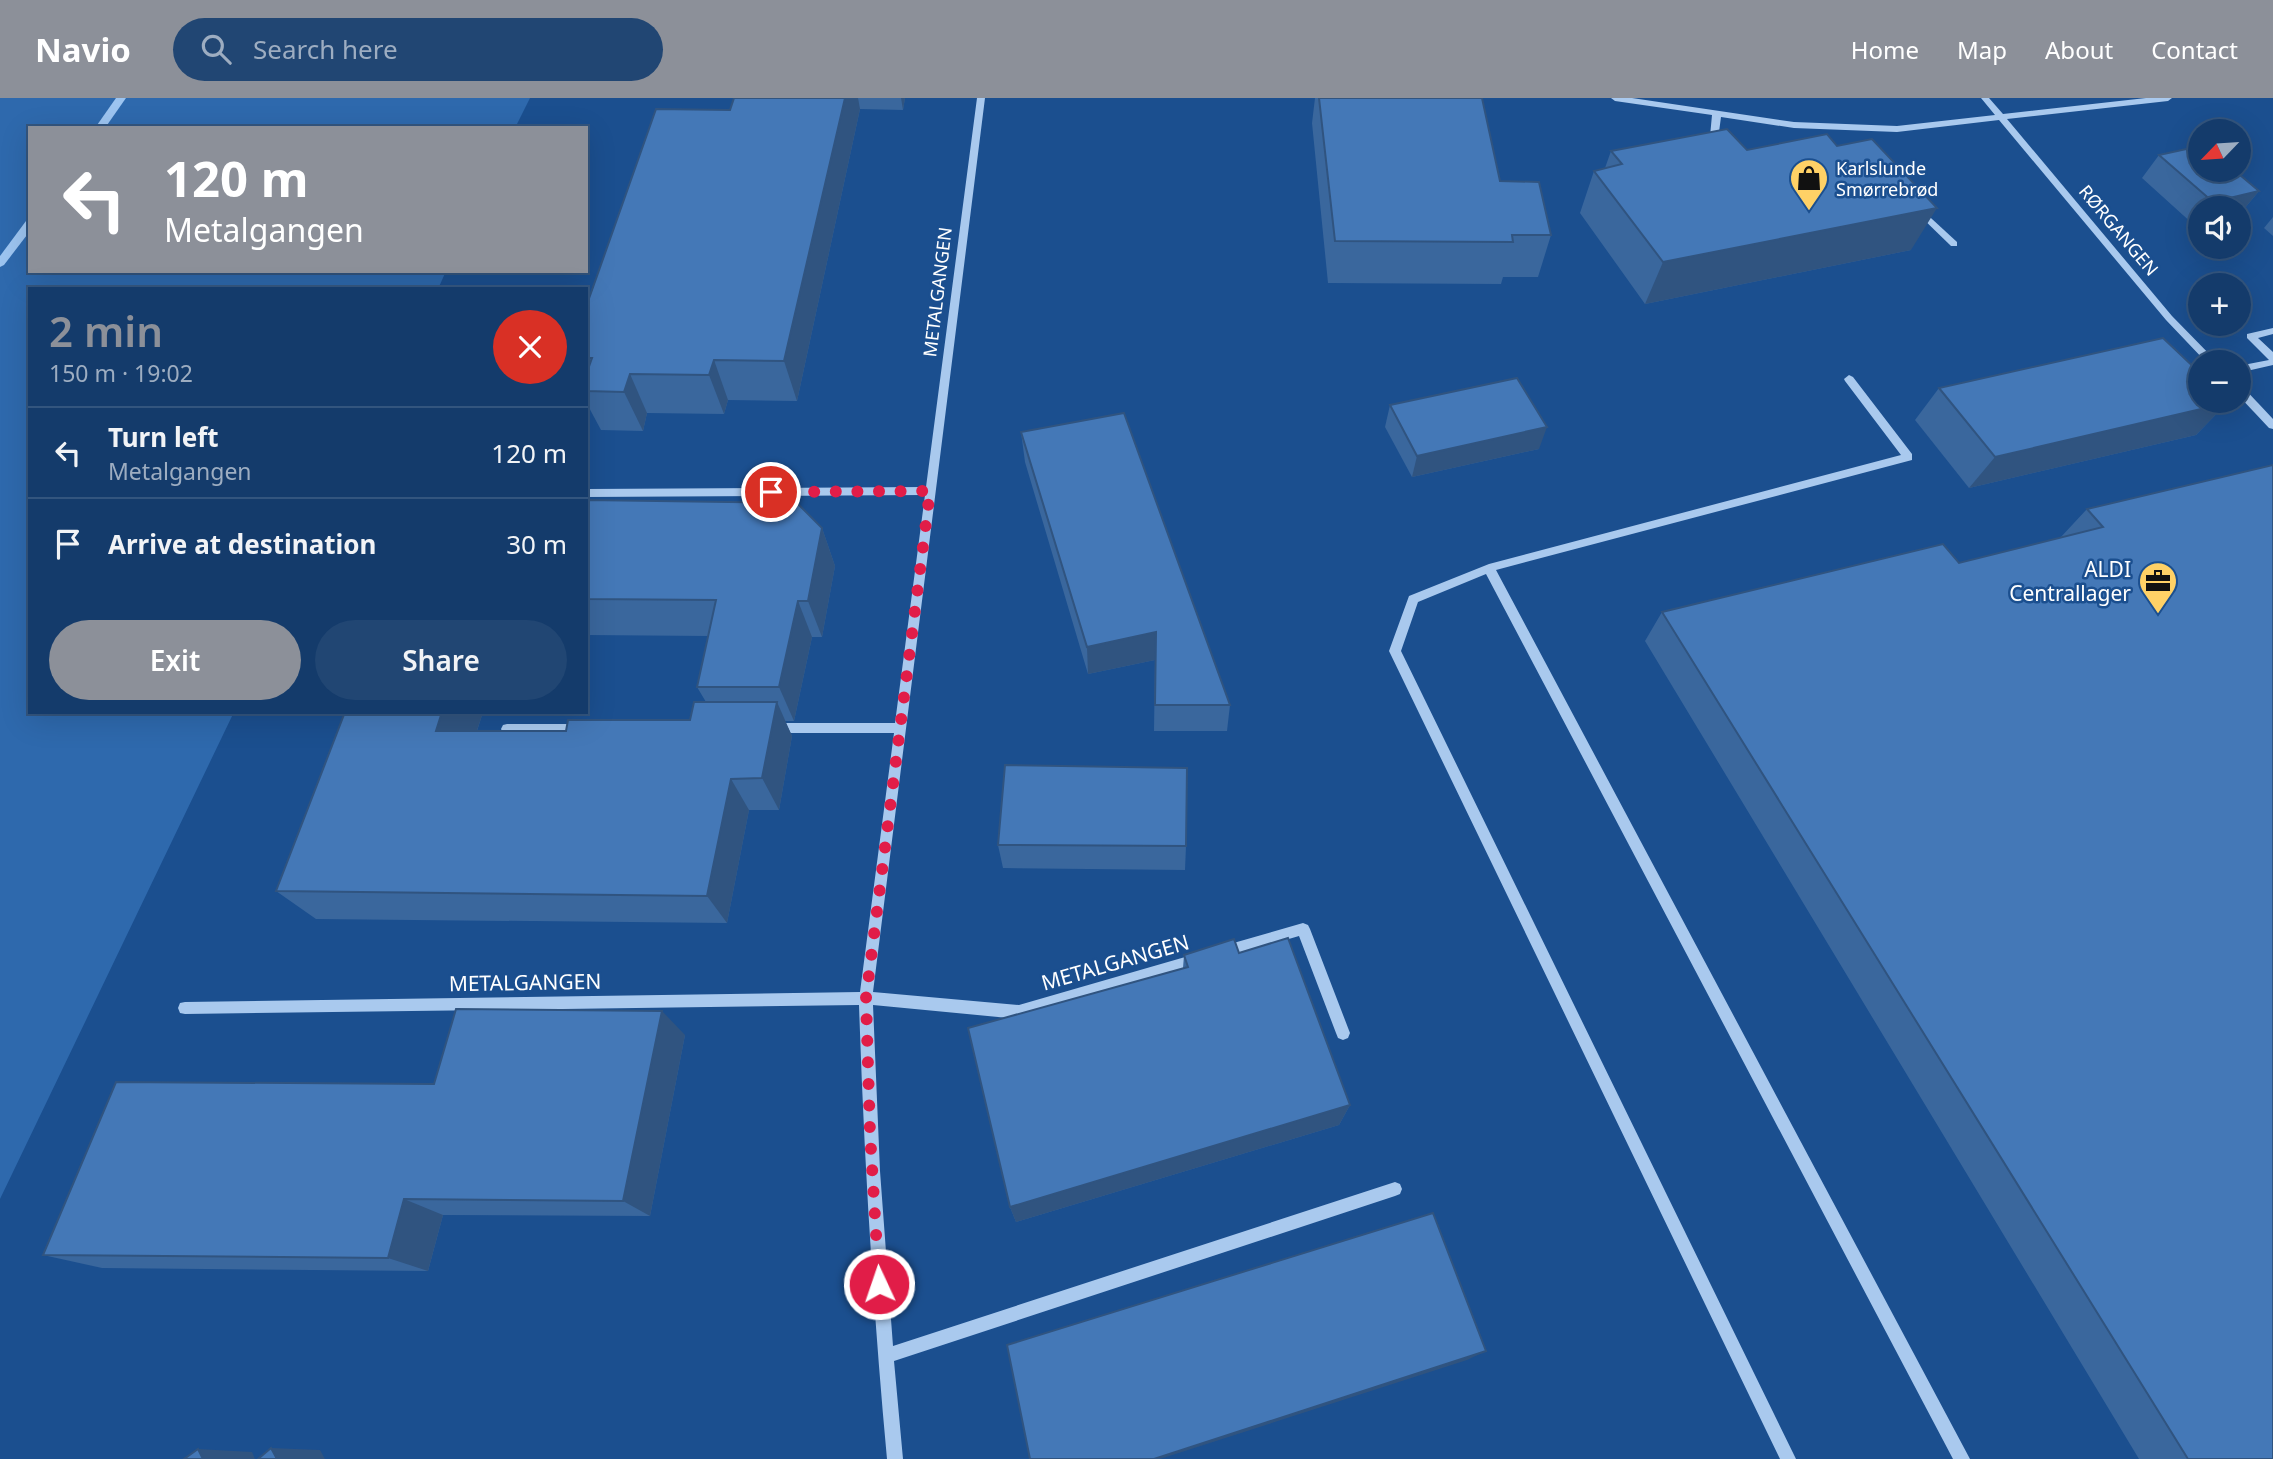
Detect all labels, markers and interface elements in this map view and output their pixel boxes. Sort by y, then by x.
search box [173,18,663,81]
text: Navio [35,27,131,72]
icon: search [197,30,235,68]
text: Search here [253,31,398,67]
text: Home [1851,33,1919,66]
text: Map [1957,33,2007,66]
text: About [2045,33,2113,66]
text: Contact [2151,33,2238,66]
north arrow [2188,119,2250,182]
map controls [2188,119,2251,413]
text: 120 m [164,145,309,211]
icon: left [49,154,140,245]
place label: Karlslunde Smørrebrød [1836,156,1938,201]
shop icon: Karlslunde Smørrebrød [1788,157,1830,212]
street label: RØRGANGEN [2074,180,2164,280]
button: sound [2188,196,2251,259]
text: Metalgangen [164,208,364,251]
street label: METALGANGEN [917,226,957,358]
button: + [2188,273,2251,336]
text: 2 min [49,302,163,359]
button: close [493,310,567,384]
button: − [2188,350,2251,413]
text: 150 m · 19:02 [49,357,193,389]
text: Turn left [108,419,219,455]
icon: left [49,434,87,472]
text: 120 m [491,435,567,471]
text: Metalgangen [108,455,252,487]
pin [741,462,801,522]
icon: arrive [752,473,790,511]
icon: arrive [49,525,87,563]
text: Arrive at destination [108,526,377,562]
text: 30 m [506,526,567,562]
place label: ALDI Centrallager [2009,555,2131,607]
office icon: ALDI Centrallager [2137,560,2179,615]
button: Exit [49,620,301,700]
button: Share [315,620,567,700]
street label: METALGANGEN [1038,928,1192,996]
street label: METALGANGEN [449,967,601,997]
position arrow [842,1247,916,1321]

